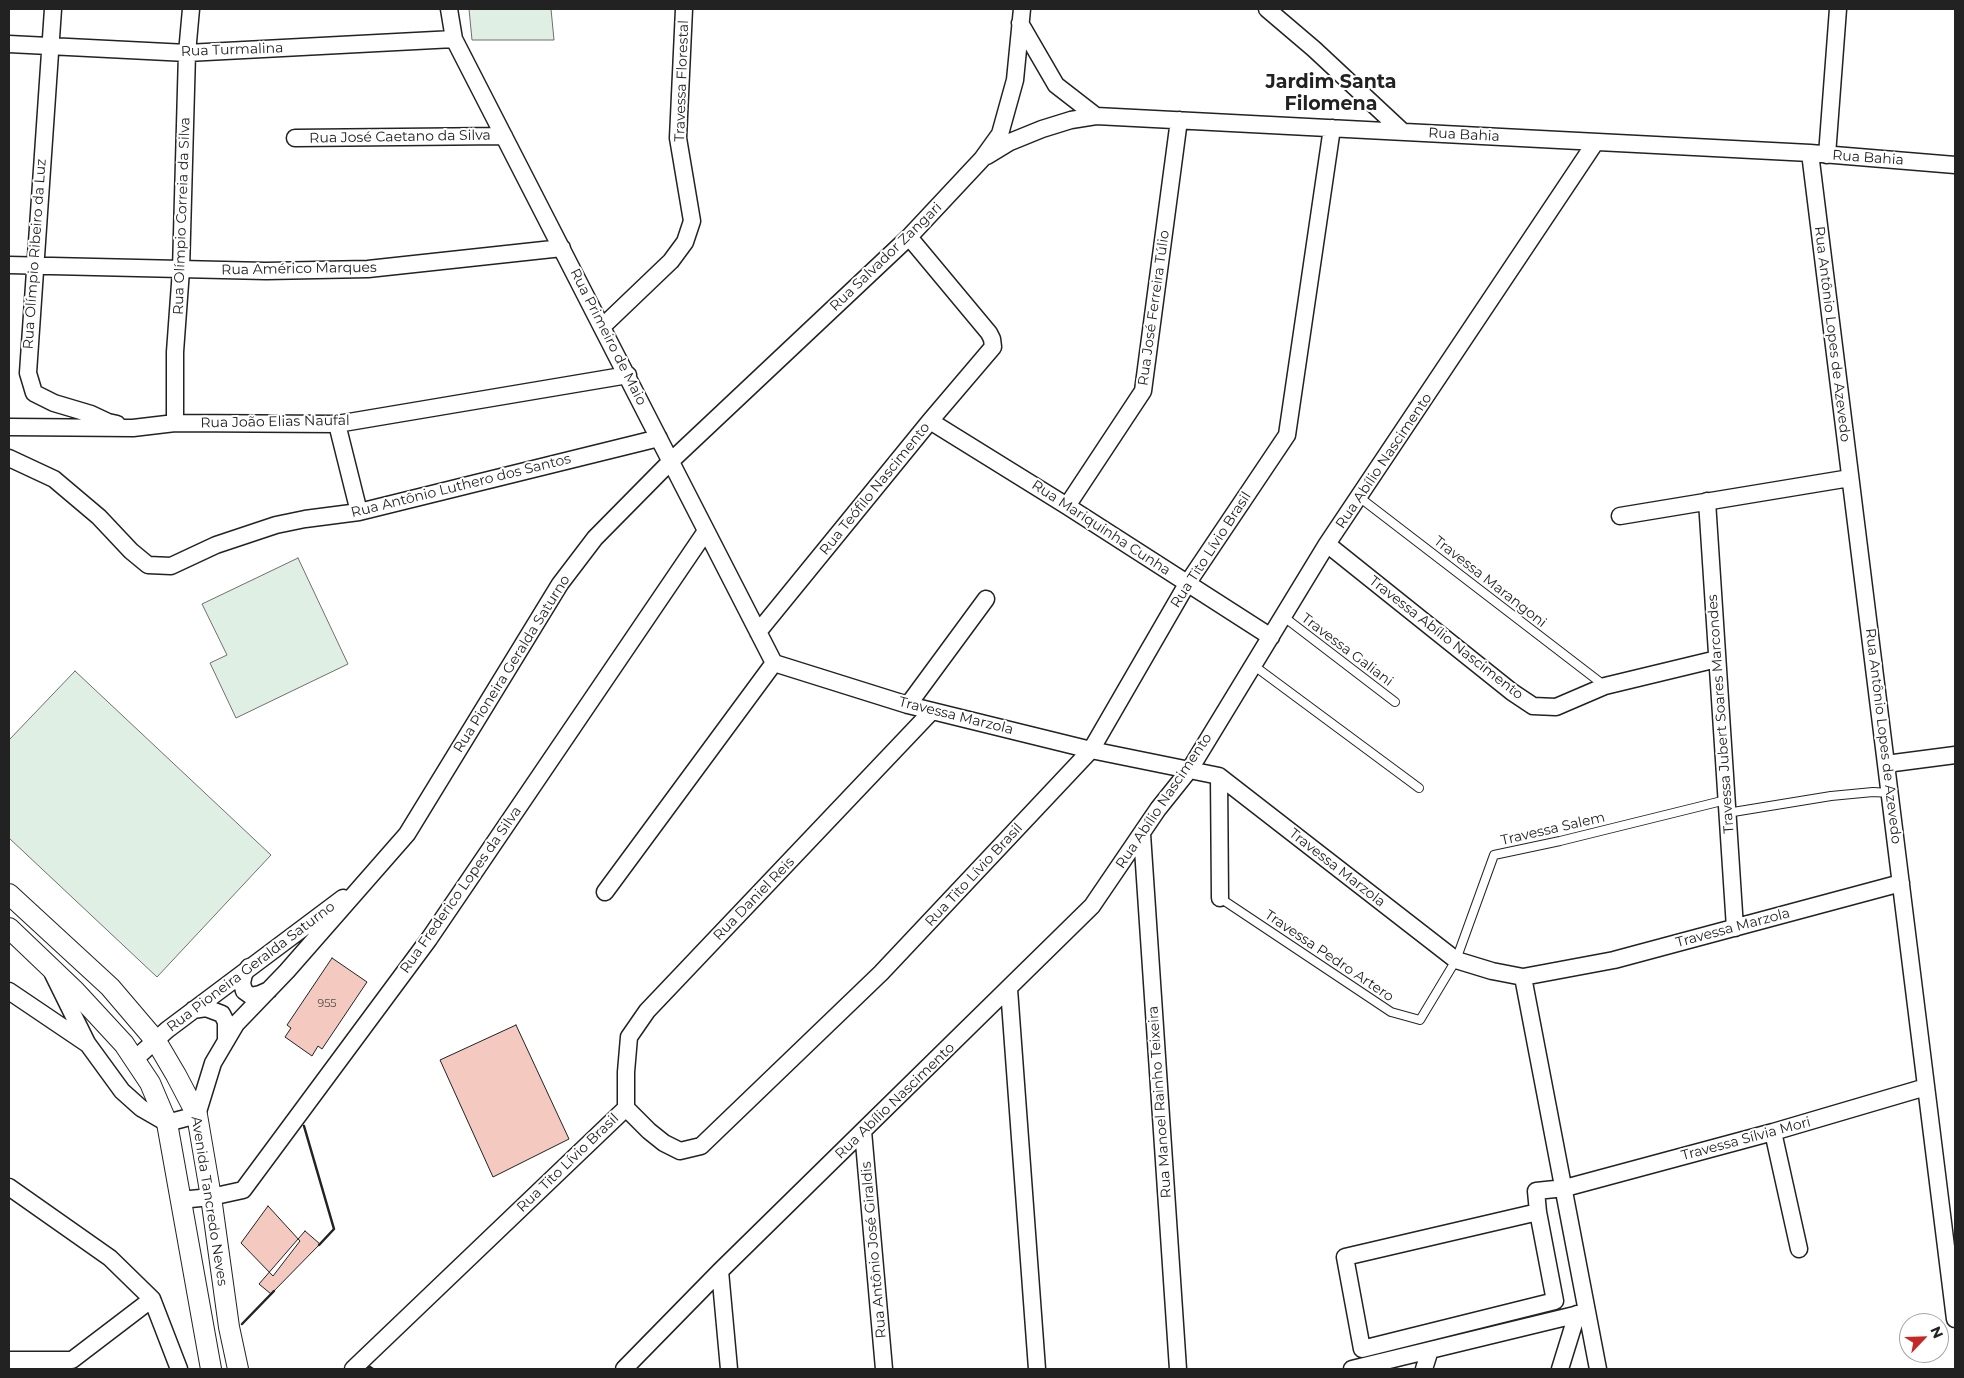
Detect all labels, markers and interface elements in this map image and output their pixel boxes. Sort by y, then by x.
street label: Travessa Florestal [671,20,693,142]
street label: Rua Turmalina [180,40,284,60]
district label: Jardim Santa Filomena [1266,71,1396,115]
street label: Rua Olímpio Correia da Silva [170,117,194,315]
street label: Rua Bahia [1428,125,1500,145]
street label: Rua José Caetano da Silva [309,127,491,147]
street label: Rua Bahia [1832,147,1904,169]
street label: Rua Olímpio Ribeiro da Luz [20,158,50,350]
street label: Rua Salvador Zangari [827,199,945,315]
street label: Rua Antônio Lopes de Azevedo [1810,225,1854,443]
street label: Rua José Ferreira Túlio [1135,229,1173,387]
street label: Rua Américo Marques [221,259,377,279]
street label: Rua Primeiro de Maio [566,266,650,408]
street label: Rua Abílio Nascimento [1332,390,1436,532]
street label: Rua João Elias Naufal [200,412,350,432]
street label: Rua Teófilo Nascimento [816,419,934,559]
street label: Rua Antônio Luthero dos Santos [349,451,573,521]
street label: Rua Mariquinha Cunha [1028,477,1174,579]
street label: Rua Tito Lívio Brasil [1167,489,1255,611]
street label: Travessa Marangoni [1430,533,1550,631]
street label: Rua Pioneira Geralda Saturno [450,572,574,756]
street label: Travessa Abílio Nascimento [1366,573,1526,703]
street label: Travessa Jubert Soares Marcondes [1704,594,1738,834]
street label: Travessa Galiani [1298,610,1396,690]
street label: Rua Antônio Lopes de Azevedo [1861,627,1905,845]
street label: Travessa Marzola [897,694,1015,738]
street label: Rua Abílio Nascimento [1112,730,1216,872]
street label: Rua Frederico Lopes da Silva [397,803,525,977]
street label: Travessa Salem [1499,809,1607,849]
street label: Rua Tito Lívio Brasil [922,820,1026,930]
street label: Travessa Marzola [1286,825,1388,911]
street label: Rua Daniel Reis [710,854,798,944]
street label: Rua Pioneira Geralda Saturno [164,898,338,1036]
street label: Travessa Marzola [1674,905,1792,951]
street label: Travessa Pedro Artero [1261,907,1397,1005]
house number: 955 [317,997,337,1011]
street label: Rua Manoel Rainho Teixeira [1145,1005,1175,1199]
street label: Rua Abílio Nascimento [832,1039,958,1163]
street label: Rua Tito Lívio Brasil [514,1110,622,1216]
street label: Travessa Sílvia Mori [1679,1114,1813,1164]
street label: Avenida Tancredo Neves [187,1115,231,1287]
street label: Rua Antônio José Giraldis [858,1161,890,1339]
north arrow [1899,1313,1949,1363]
text: N [1926,1323,1947,1341]

